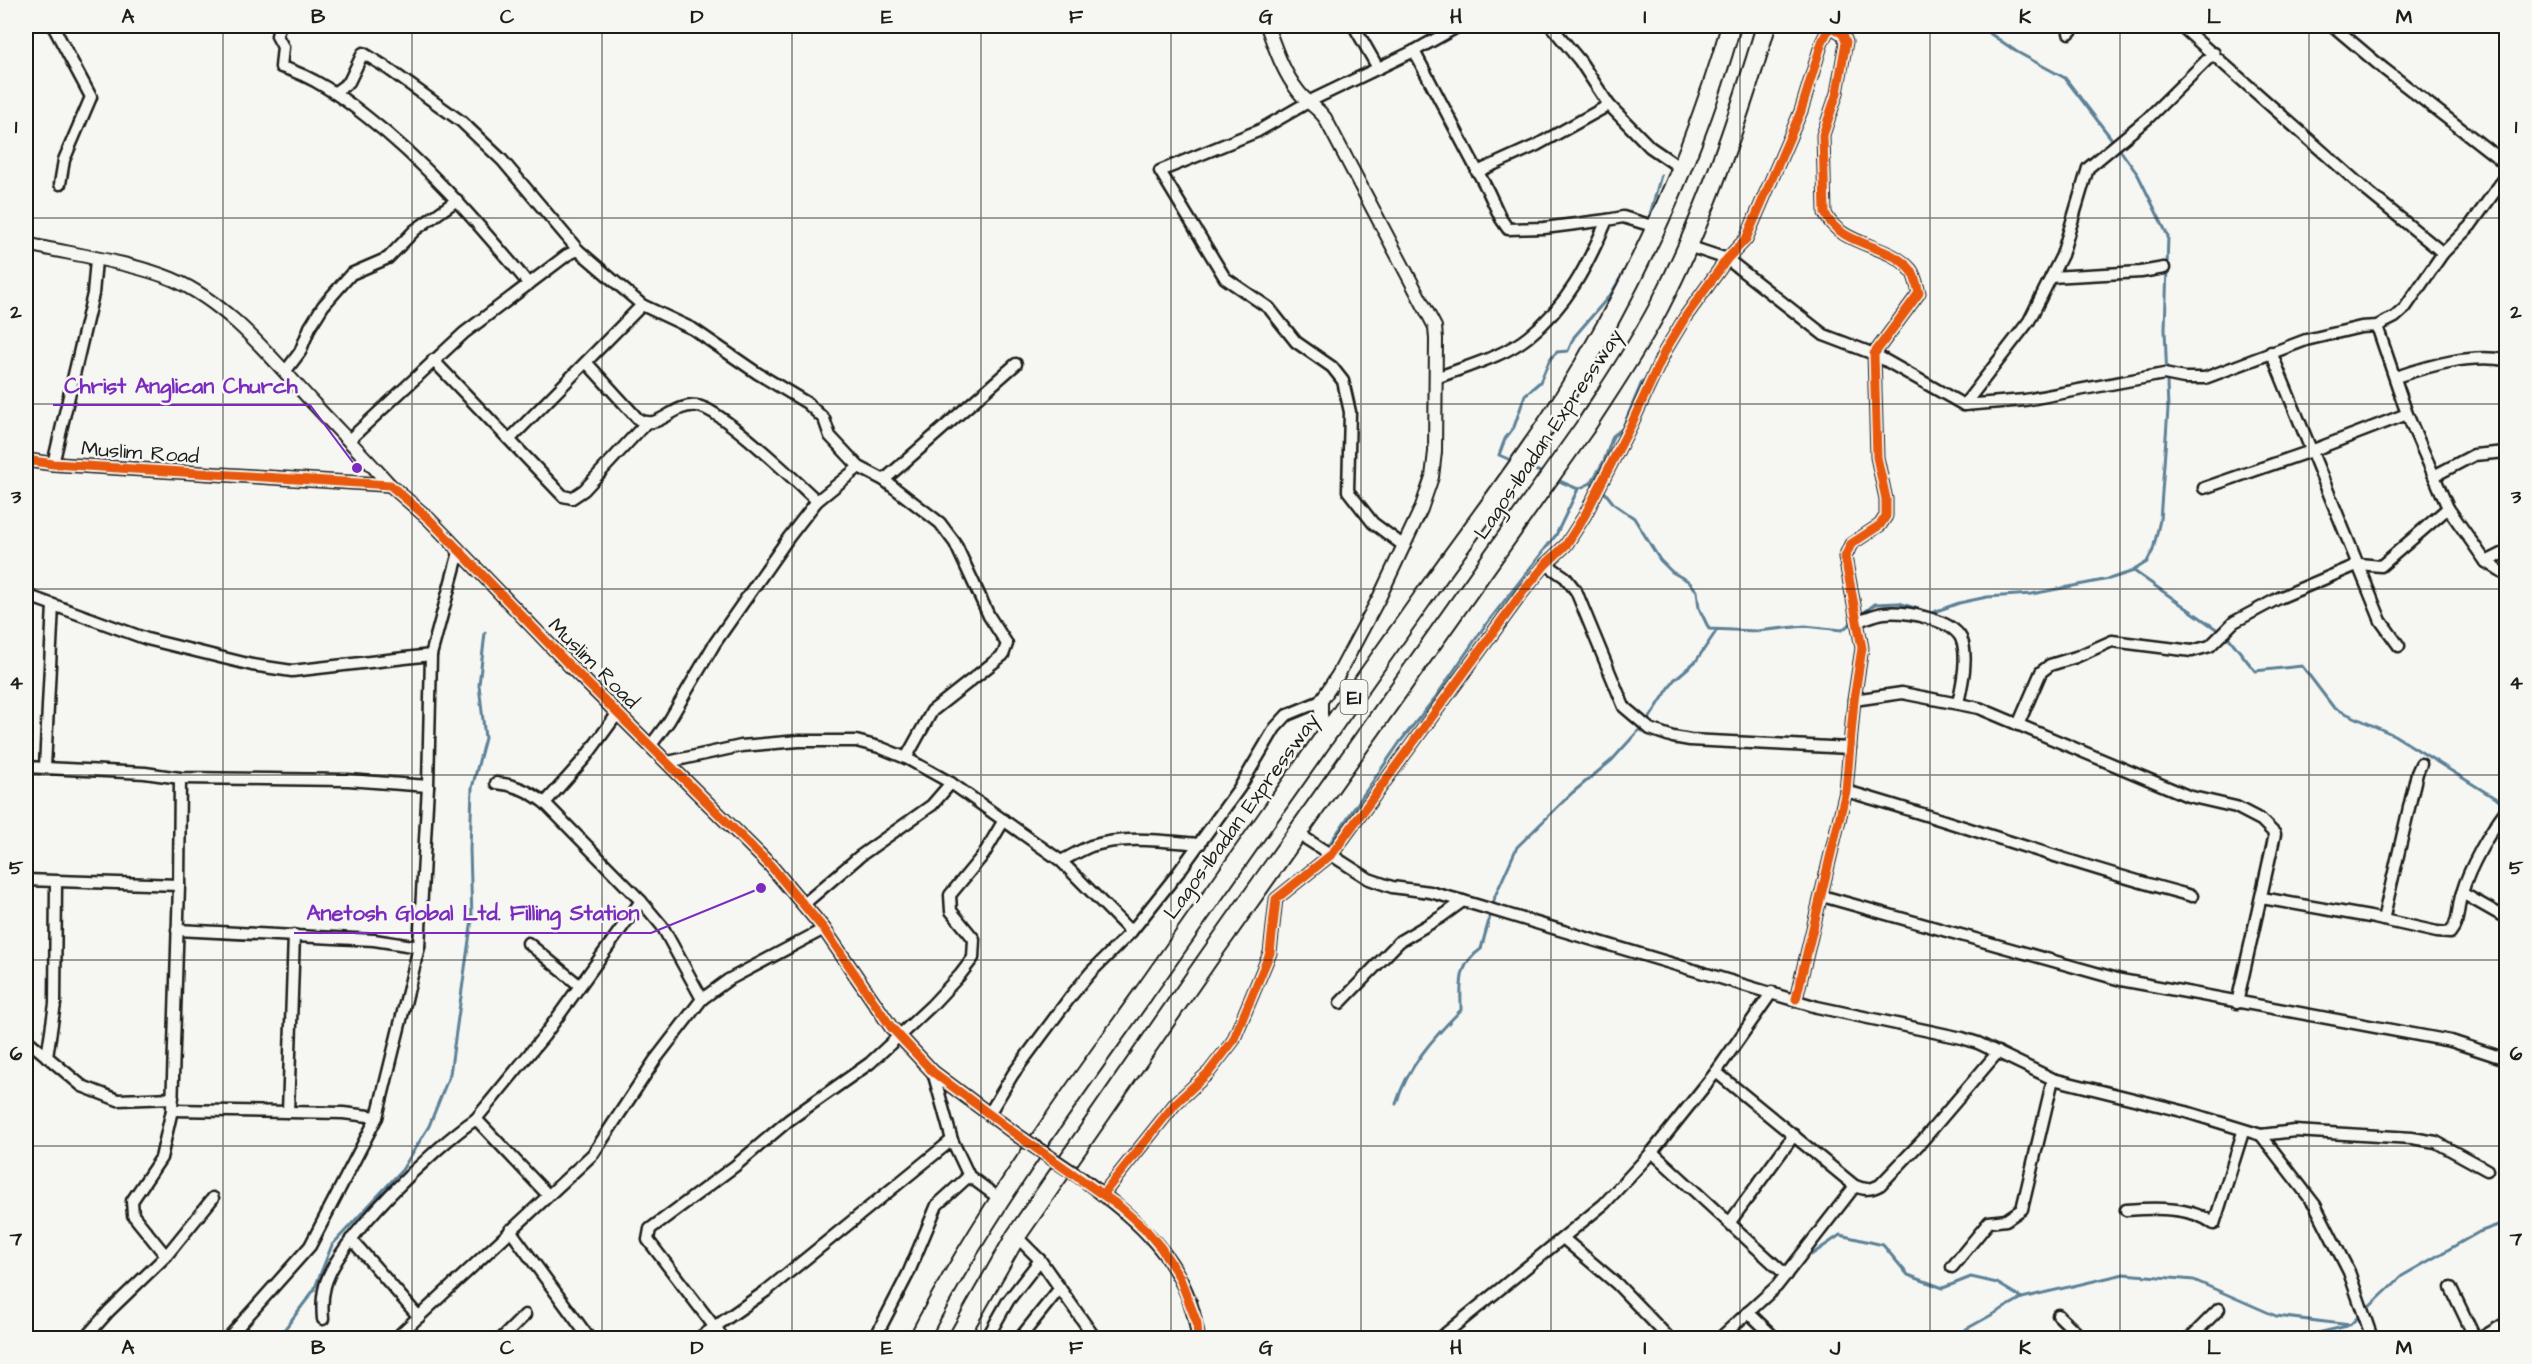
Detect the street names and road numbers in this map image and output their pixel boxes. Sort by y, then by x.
street label: Lagos-Ibadan Expressway [1467,323,1632,546]
street label: Muslim Road [80,434,200,471]
street label: Muslim Road [542,611,646,716]
road number: E1 [1340,680,1368,714]
street label: Lagos-Ibadan Expressway [1157,707,1328,926]

